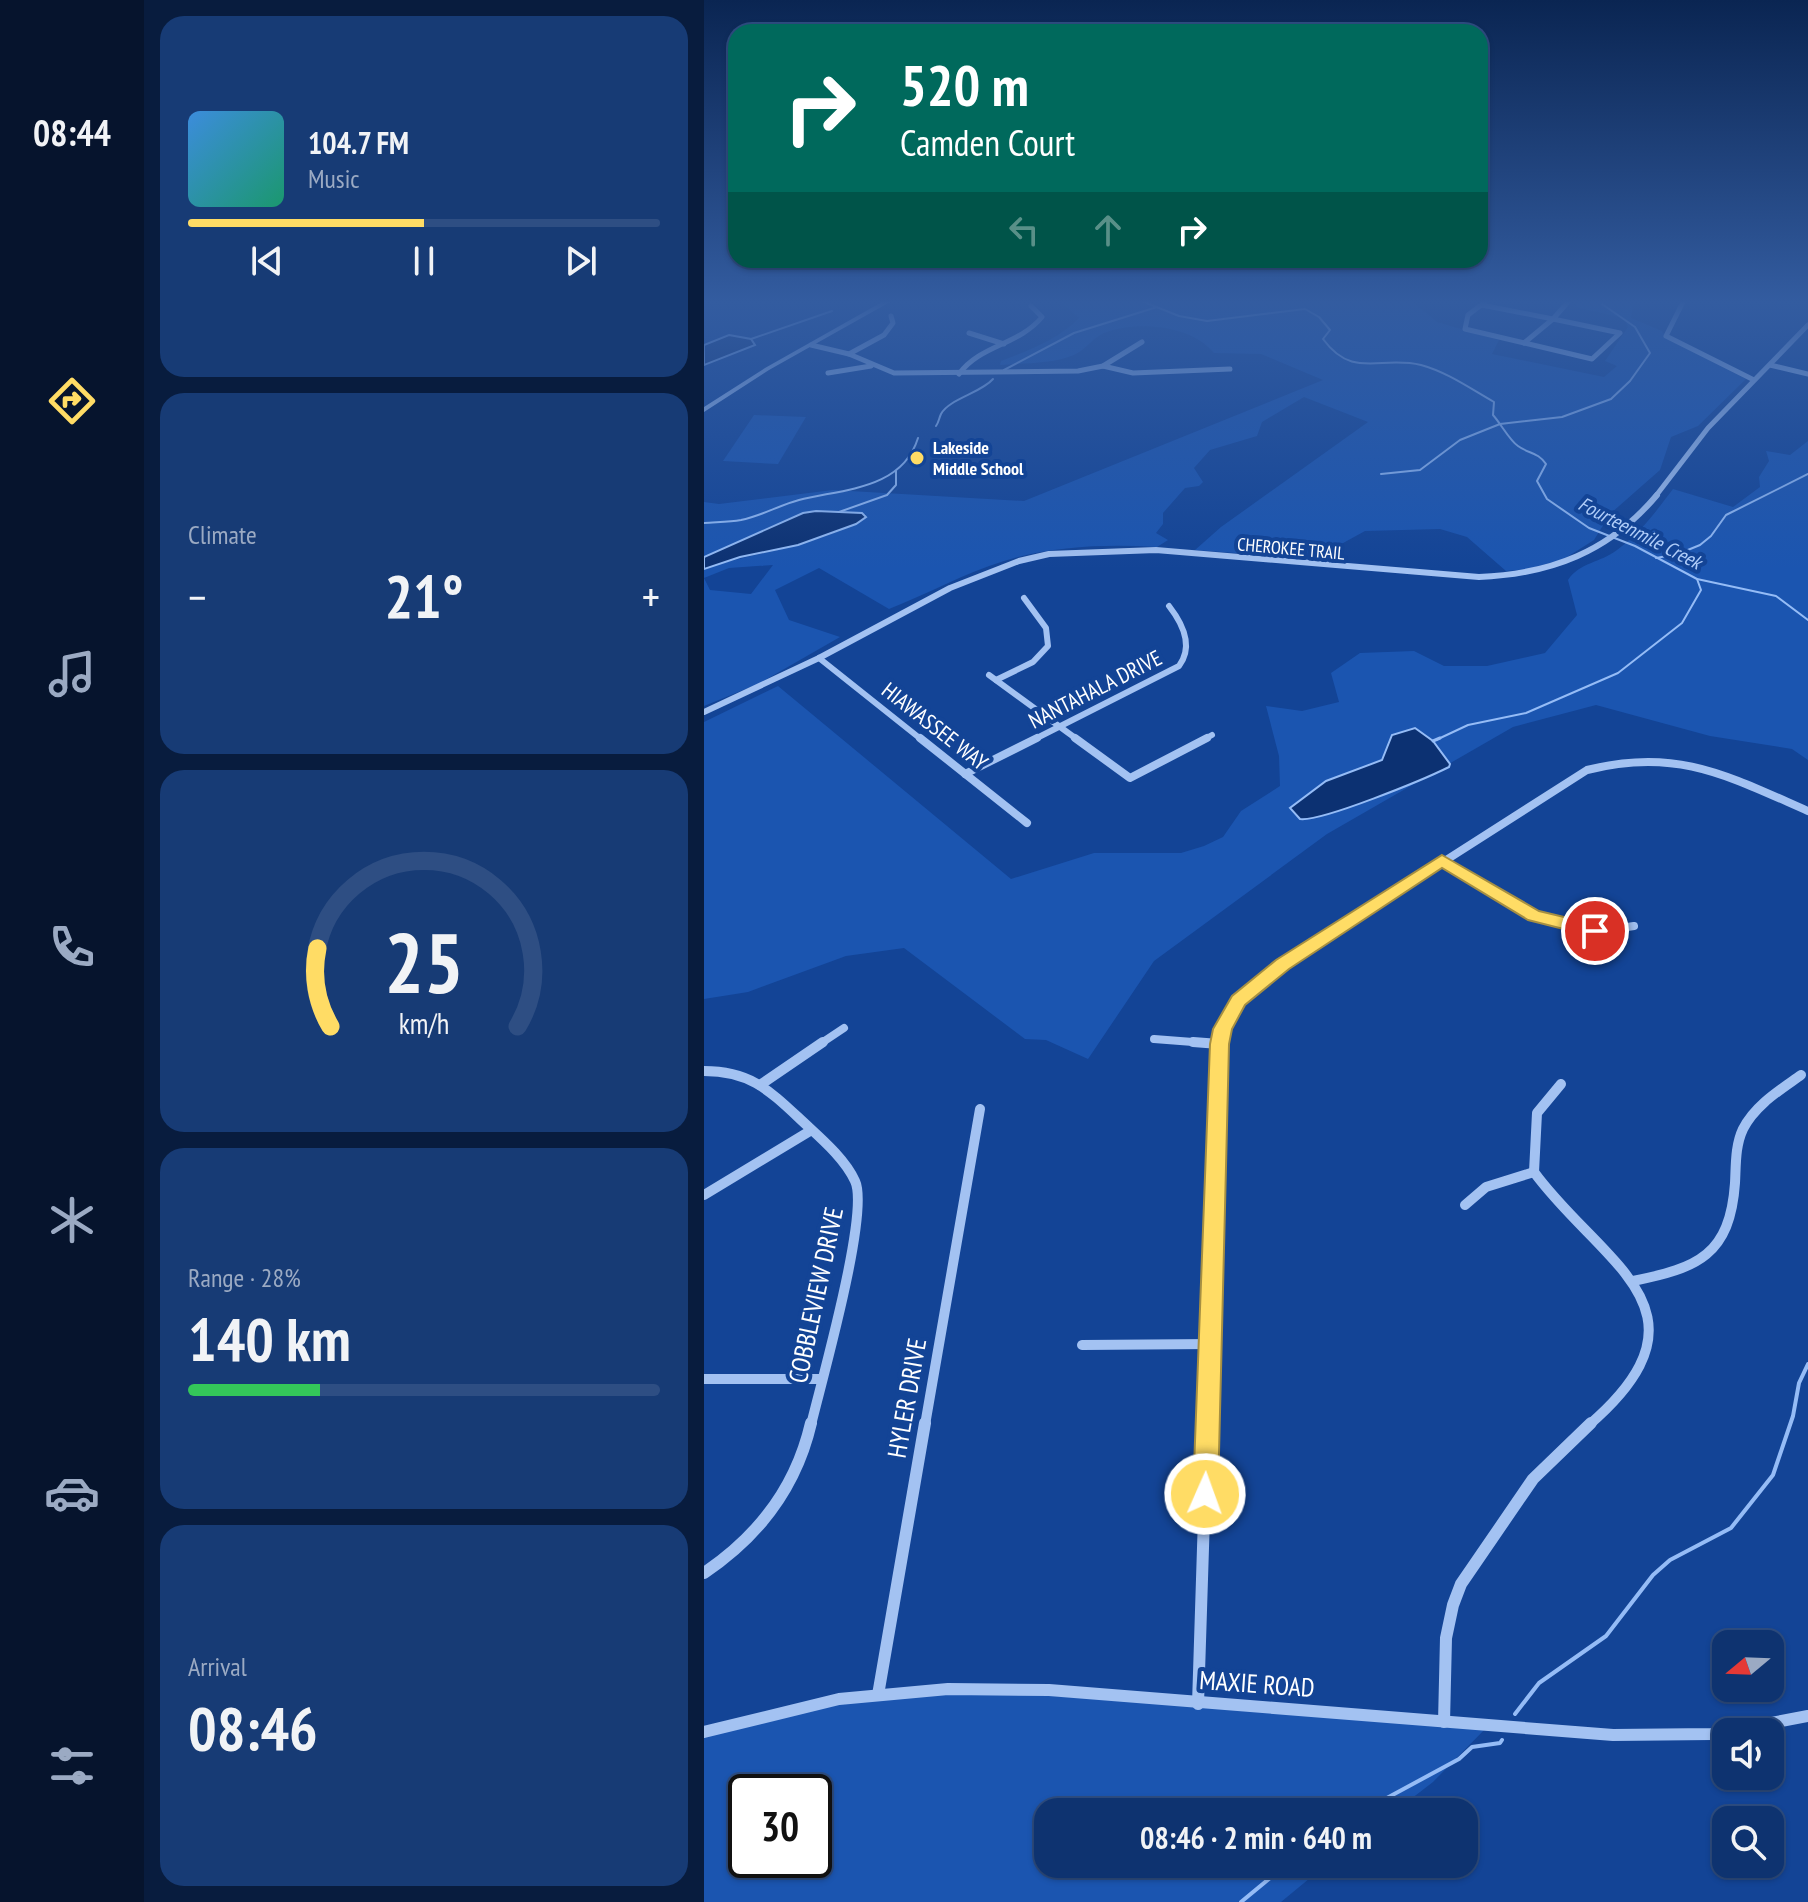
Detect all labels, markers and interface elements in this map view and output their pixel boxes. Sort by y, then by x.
text: 520 m [900,49,1029,121]
icon: right [768,56,872,160]
text: 08:44 [33,109,111,156]
text: Camden Court [900,119,1075,166]
text: 104.7 FM [308,123,409,162]
text: Music [308,162,360,195]
icon: left [1002,208,1046,252]
icon: ahead [1086,208,1130,252]
icon: right [1170,208,1214,252]
icon: previous [245,239,289,283]
icon: pause [402,239,446,283]
icon: next [559,239,603,283]
icon: directions [44,373,100,429]
place label: Lakeside Middle School [933,436,1024,480]
marker: Lakeside Middle School [908,449,926,467]
water label: Fourteenmile Creek [1574,491,1708,576]
text: Climate [188,518,257,551]
street label: CHEROKEE TRAIL [1236,532,1346,565]
text: 21° [384,557,464,635]
text: − [188,568,206,625]
text: + [642,568,660,625]
street label: NANTAHALA DRIVE [1024,643,1166,735]
icon: music [44,646,100,702]
street label: HIAWASSEE WAY [876,676,994,776]
pin [1561,897,1629,965]
text: 25 [384,908,464,1016]
icon: arrive [1573,909,1617,953]
icon: phone [44,919,100,975]
text: km/h [399,1005,449,1042]
icon: climate [44,1192,100,1248]
street label: COBBLEVIEW DRIVE [781,1204,850,1386]
text: Range · 28% [188,1261,301,1294]
text: 140 km [188,1300,351,1378]
street label: HYLER DRIVE [880,1335,933,1460]
position arrow [1163,1452,1247,1536]
icon: car [44,1465,100,1521]
north arrow [1712,1630,1784,1702]
map controls [1712,1630,1784,1878]
text: Arrival [188,1650,247,1683]
street label: MAXIE ROAD [1198,1663,1316,1704]
text: 08:46 [188,1689,318,1767]
button: sound [1712,1718,1784,1790]
icon: filters [44,1738,100,1794]
speed limit sign: 30 [728,1774,832,1878]
button: search [1712,1806,1784,1878]
text: 08:46 · 2 min · 640 m [1140,1818,1372,1857]

